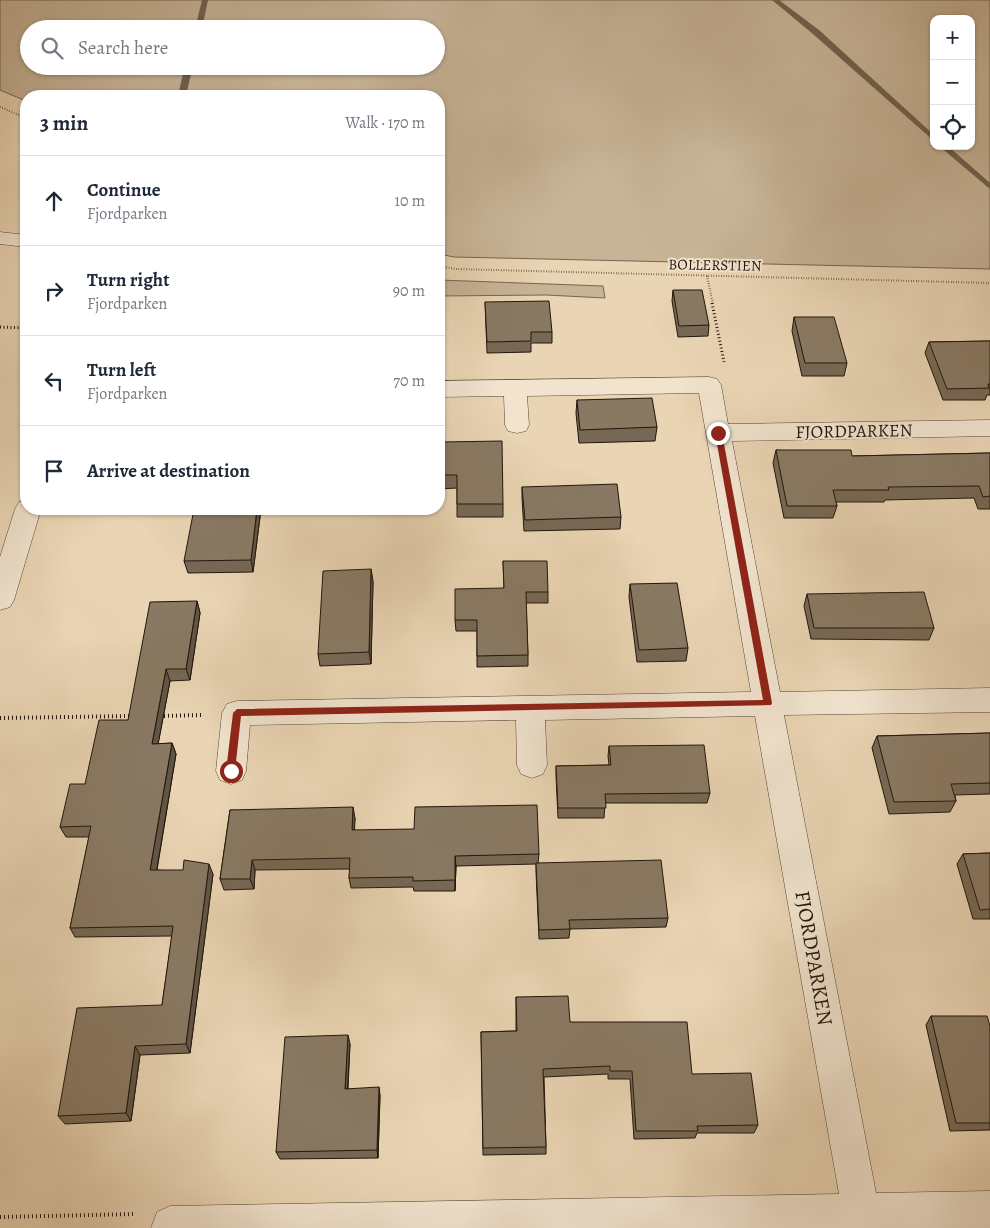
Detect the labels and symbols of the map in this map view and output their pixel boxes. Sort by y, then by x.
street label: BOLLERSTIEN [668,254,762,276]
street label: FJORDPARKEN [795,418,913,444]
route end [707,422,730,445]
route start [220,760,243,783]
street label: FJORDPARKEN [788,888,840,1028]

